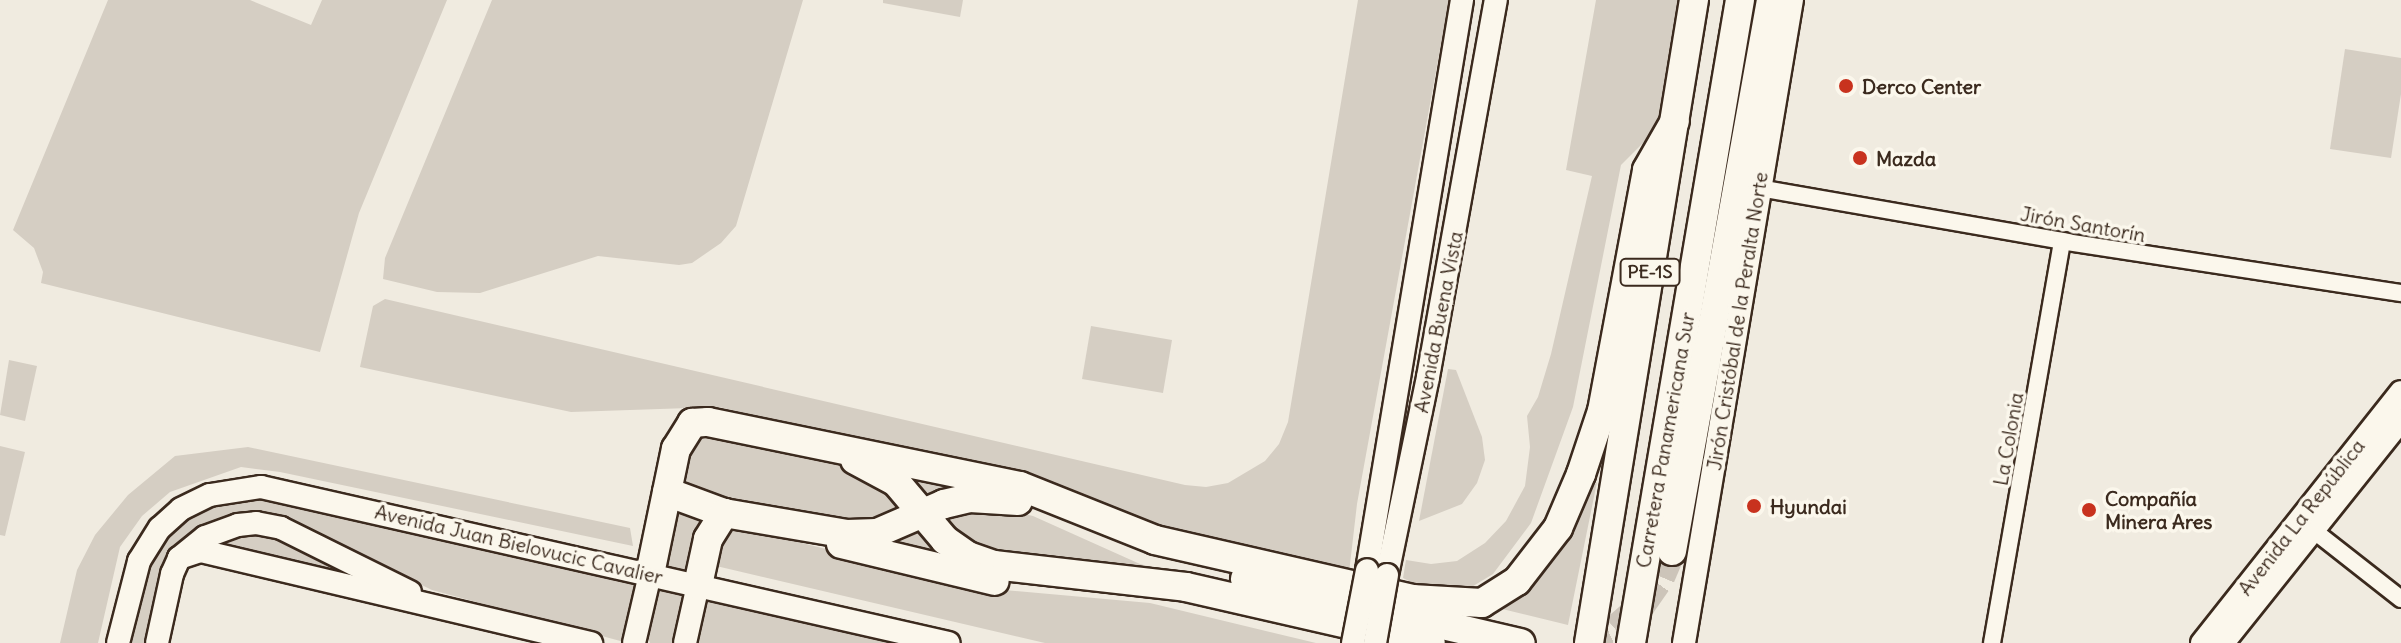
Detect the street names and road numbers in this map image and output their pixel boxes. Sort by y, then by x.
street label: Jirón Cristóbal de la Peralta Norte [1702,170,1772,472]
street label: Jirón Santorín [2019,201,2147,247]
street label: Avenida Buena Vista [1409,229,1467,415]
road number: PE-1S [1618,258,1682,286]
street label: Carretera Panamericana Sur [1631,310,1699,570]
street label: La Colonia [1988,390,2028,488]
street label: Avenida La República [2233,434,2369,600]
street label: Avenida Juan Bielovucic Cavalier [373,499,665,589]

